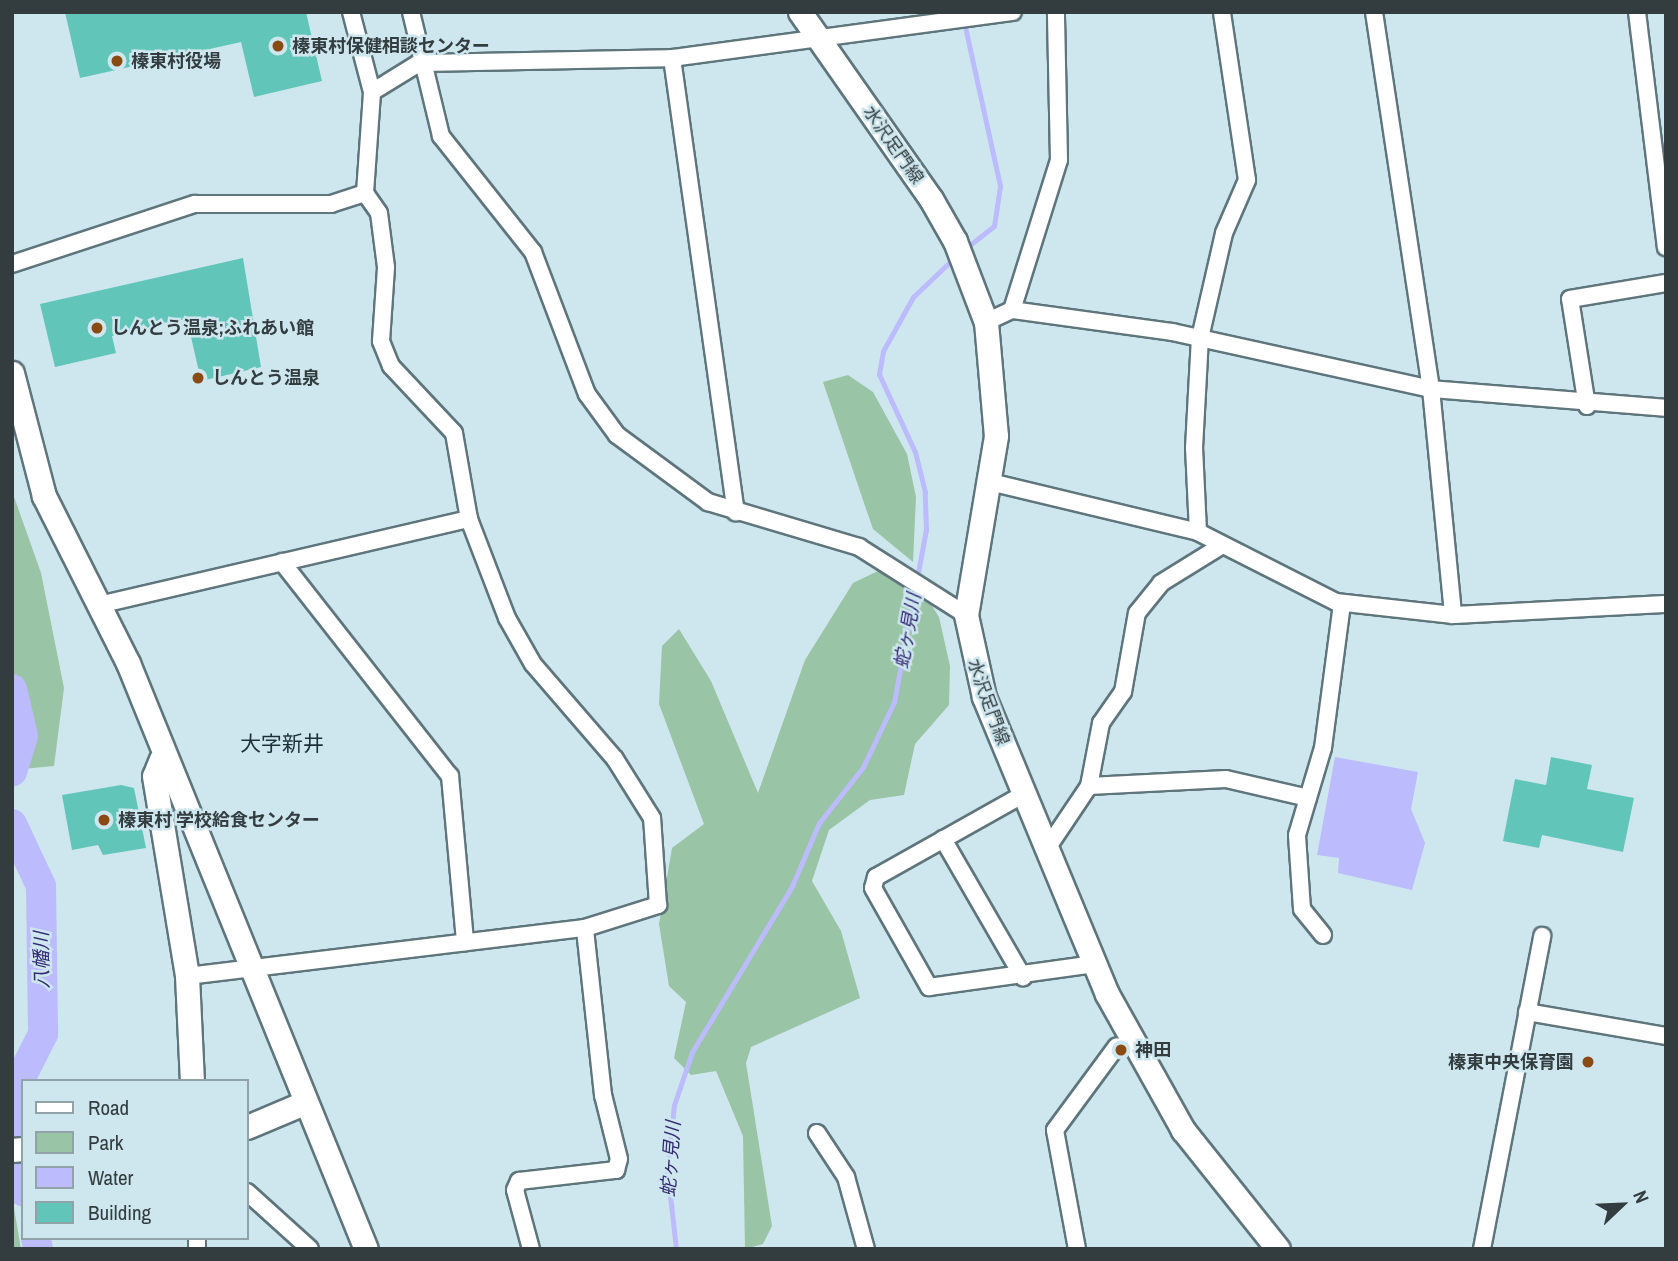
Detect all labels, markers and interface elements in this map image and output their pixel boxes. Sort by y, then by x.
place label: 榛東村保健相談センター [292,35,490,57]
marker: 榛東村保健相談センター [270,38,286,54]
place label: 榛東村役場 [131,50,221,72]
marker: 榛東村役場 [109,53,125,69]
street label: 水沢足門線 [858,102,928,188]
place label: しんとう温泉;ふれあい館 [111,317,314,339]
marker: しんとう温泉;ふれあい館 [89,320,105,336]
place label: しんとう温泉 [212,367,320,389]
marker: しんとう温泉 [190,370,206,386]
water label: 蛇ヶ見川 [890,592,926,670]
street label: 水沢足門線 [962,656,1014,748]
district label: 大字新井 [240,731,324,757]
place label: 榛東村 学校給食センター [118,809,320,831]
marker: 榛東村 学校給食センター [96,812,112,828]
water label: 八幡川 [30,931,54,989]
place label: 神田 [1135,1039,1171,1061]
marker: 神田 [1113,1042,1129,1058]
place label: 榛東中央保育園 [1448,1051,1574,1073]
marker: 榛東中央保育園 [1580,1054,1596,1070]
legend [21,1079,248,1240]
text: Road [88,1093,129,1122]
water label: 蛇ヶ見川 [657,1120,685,1198]
text: Park [88,1128,123,1157]
text: Water [88,1163,133,1192]
north arrow [1587,1170,1657,1240]
text: N [1627,1187,1655,1207]
text: Building [88,1198,151,1227]

